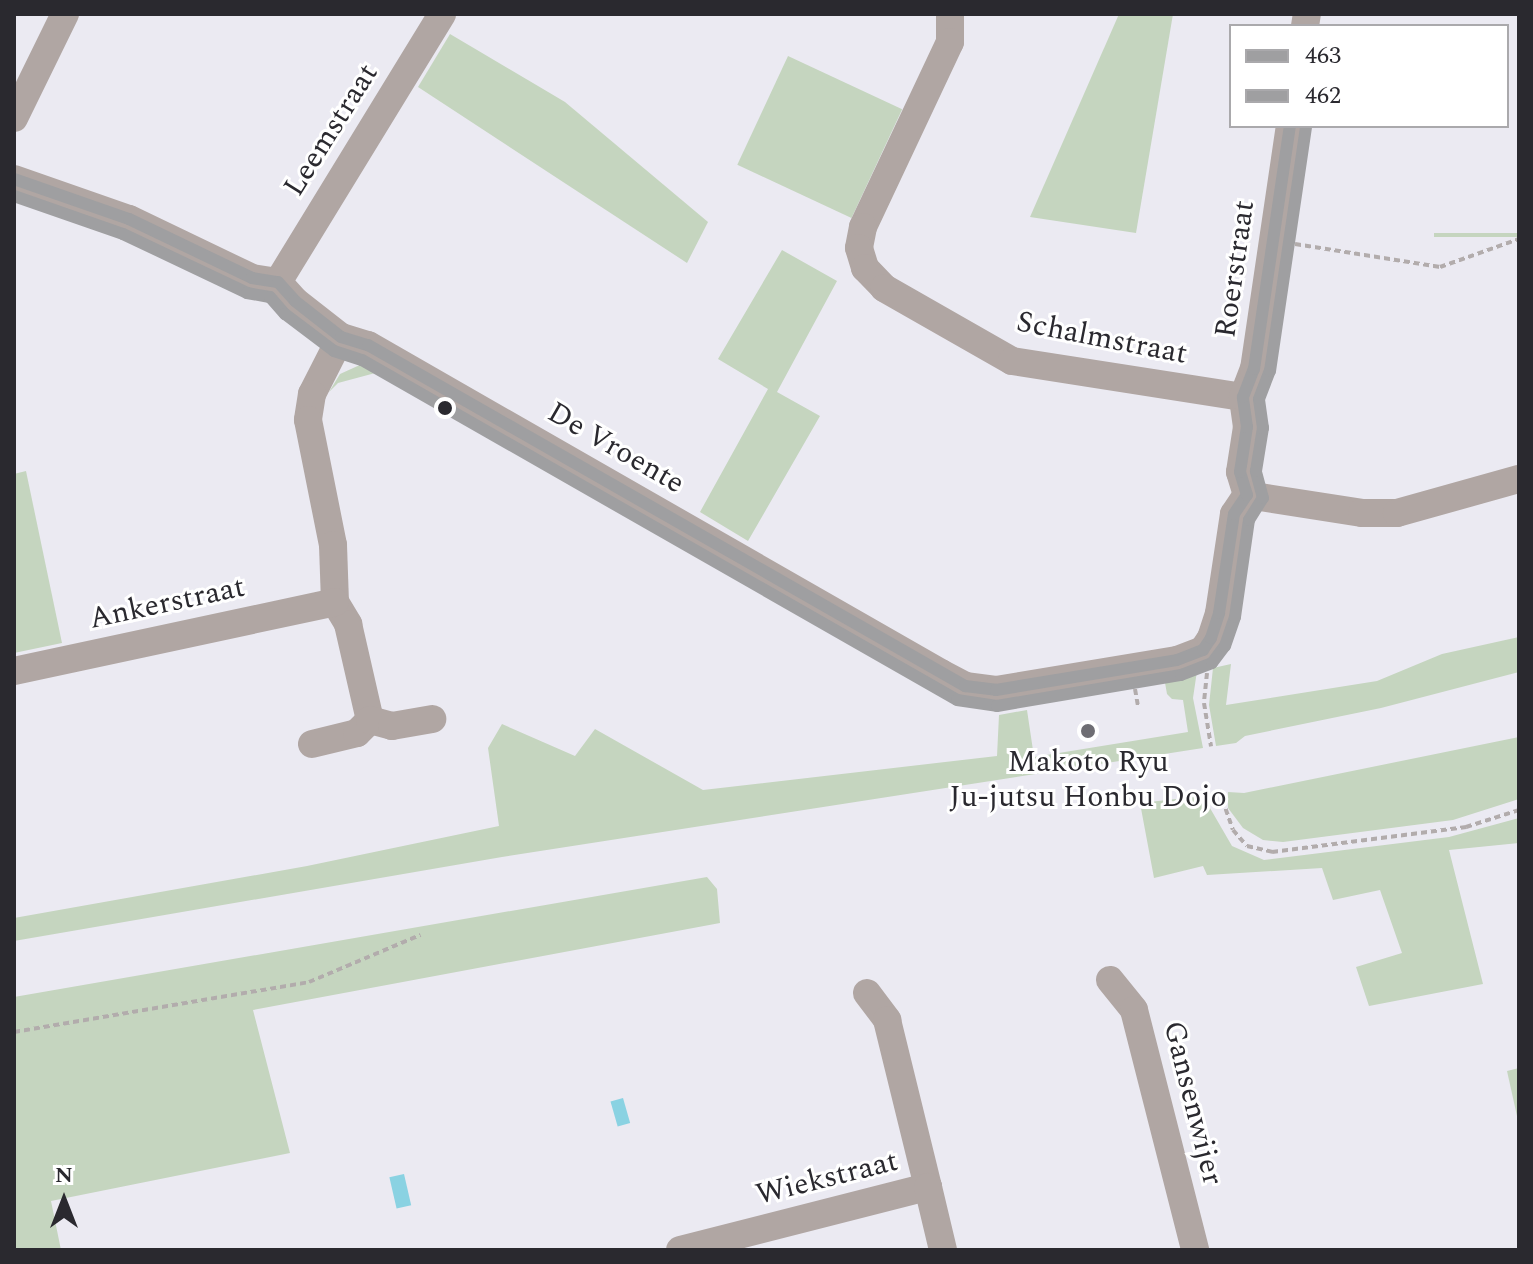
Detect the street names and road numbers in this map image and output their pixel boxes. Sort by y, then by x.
street label: Leemstraat [276,57,386,203]
street label: Roerstraat [1208,198,1262,340]
street label: Schalmstraat [1014,304,1190,372]
street label: De Vroente [541,394,691,502]
street label: Ankerstraat [86,569,248,637]
street label: Gansenwijer [1155,1017,1231,1189]
street label: Wiekstraat [752,1143,902,1213]

